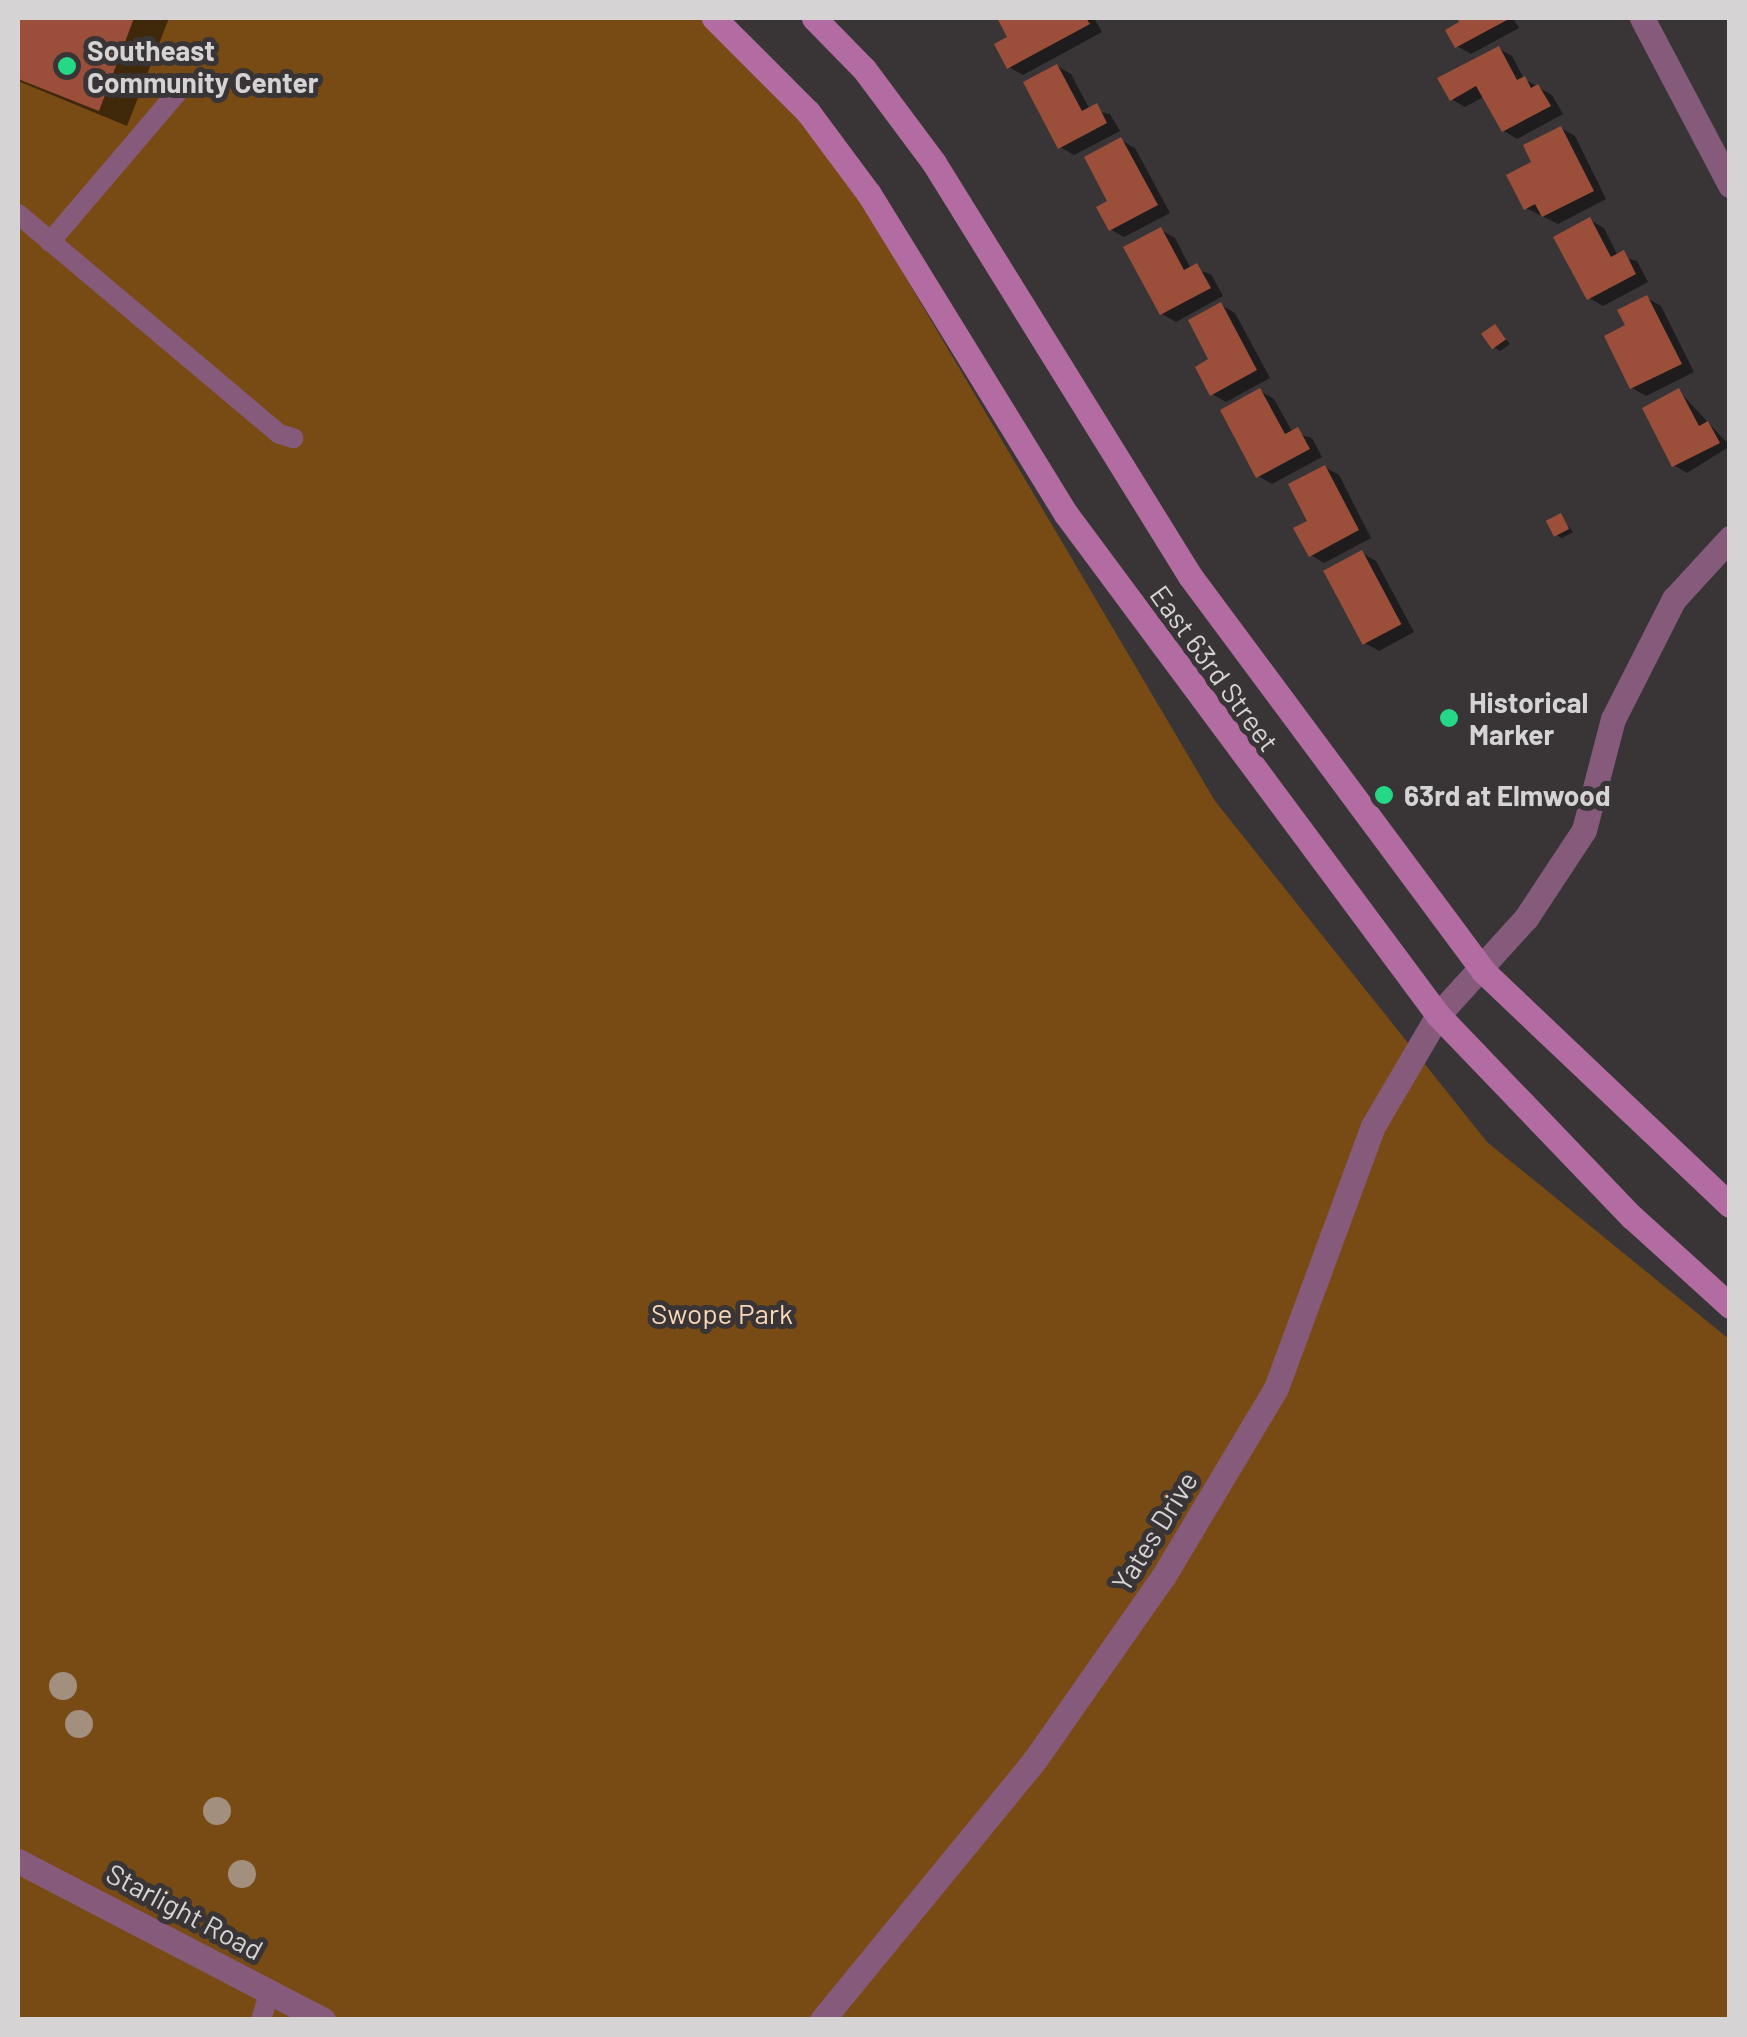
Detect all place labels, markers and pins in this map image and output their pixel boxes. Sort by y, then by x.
place label: Southeast Community Center [87,33,318,99]
marker: Southeast Community Center [56,55,78,77]
place label: Historical Marker [1469,685,1588,751]
marker: Historical Marker [1438,707,1460,729]
place label: 63rd at Elmwood [1404,778,1611,812]
marker: 63rd at Elmwood [1373,784,1395,806]

